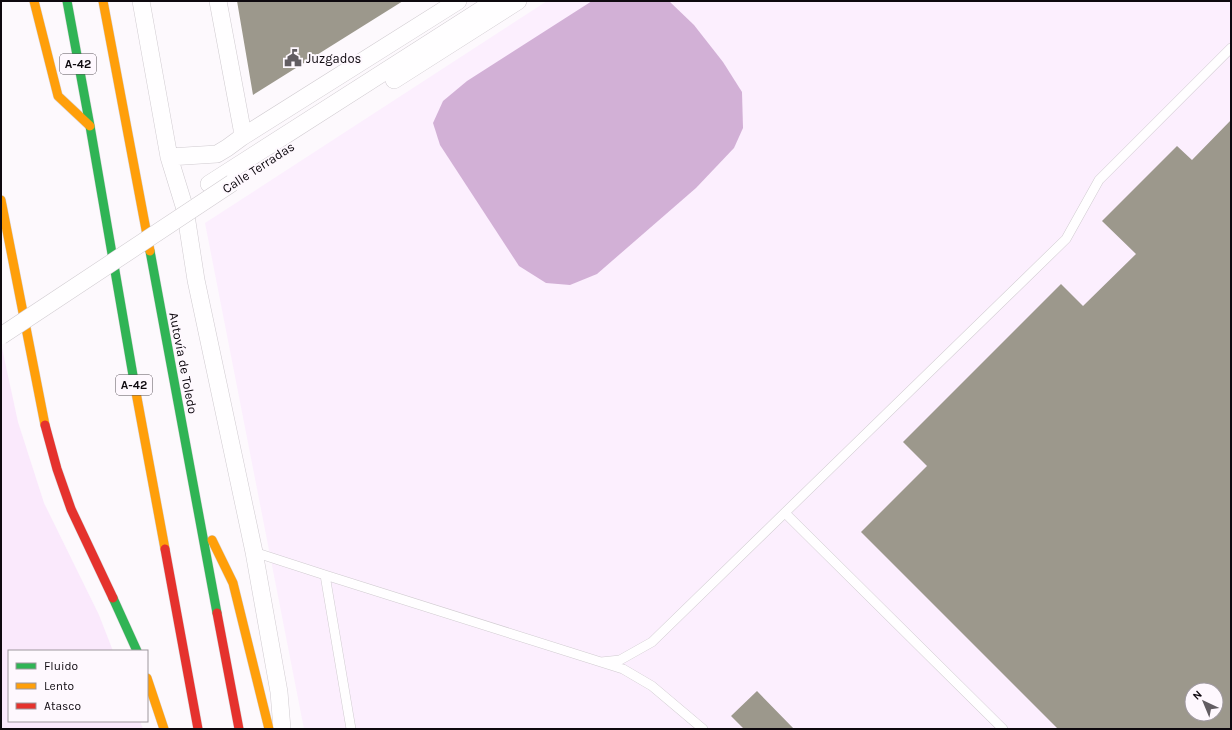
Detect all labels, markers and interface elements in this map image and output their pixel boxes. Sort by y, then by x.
public building icon: Juzgados [283,48,303,68]
place label: Juzgados [306,51,362,66]
road number: A-42 [60,54,96,74]
street label: Calle Terradas [220,139,297,196]
street label: Autovía de Toledo [166,311,201,415]
road number: A-42 [116,375,152,395]
legend [8,650,148,722]
text: Fluido [44,659,78,673]
text: Lento [44,679,74,693]
north arrow [1184,682,1224,722]
text: N [1190,688,1205,703]
text: Atasco [44,699,81,713]

